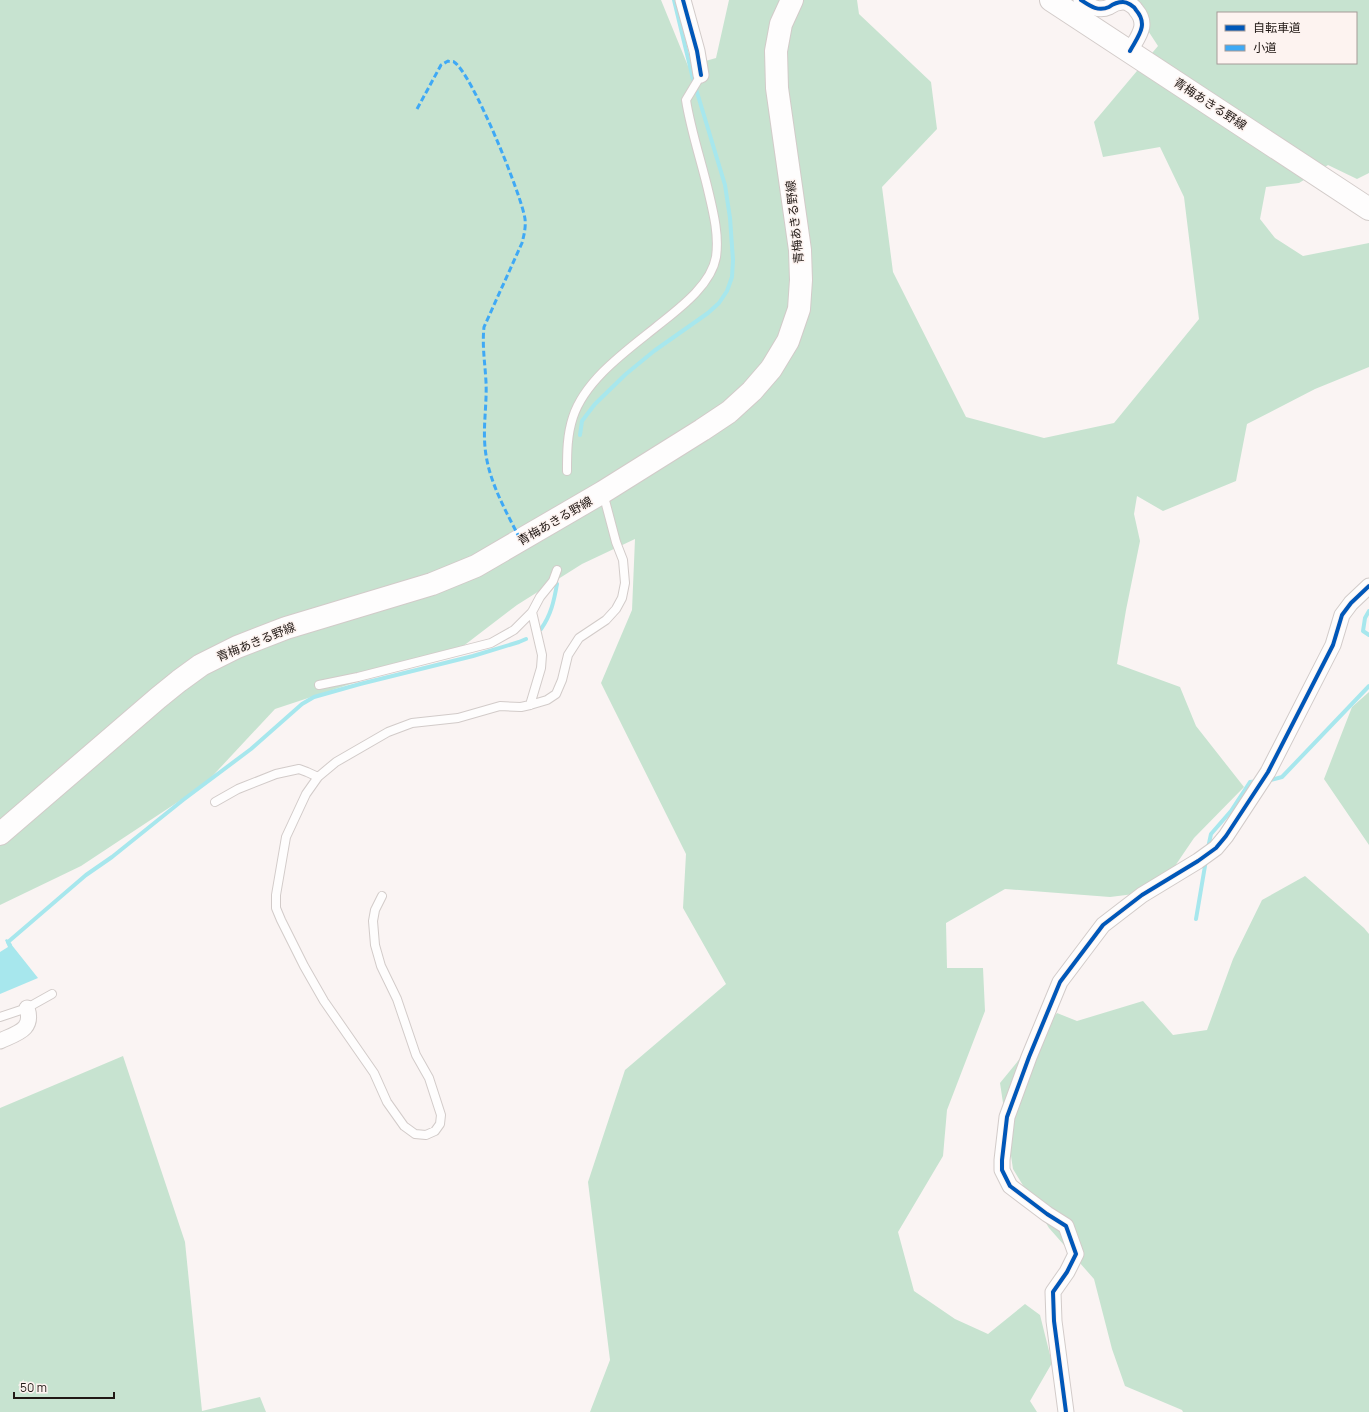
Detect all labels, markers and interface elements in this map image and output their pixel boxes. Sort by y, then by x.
legend [1217,12,1357,64]
text: 自転車道 [1253,19,1301,36]
text: 小道 [1253,39,1277,56]
street label: 青梅あきる野線 [1171,74,1250,134]
street label: 青梅あきる野線 [782,180,807,265]
street label: 青梅あきる野線 [514,492,595,549]
street label: 青梅あきる野線 [214,618,298,665]
scale bar [14,1374,114,1400]
text: 50 m [20,1379,47,1396]

